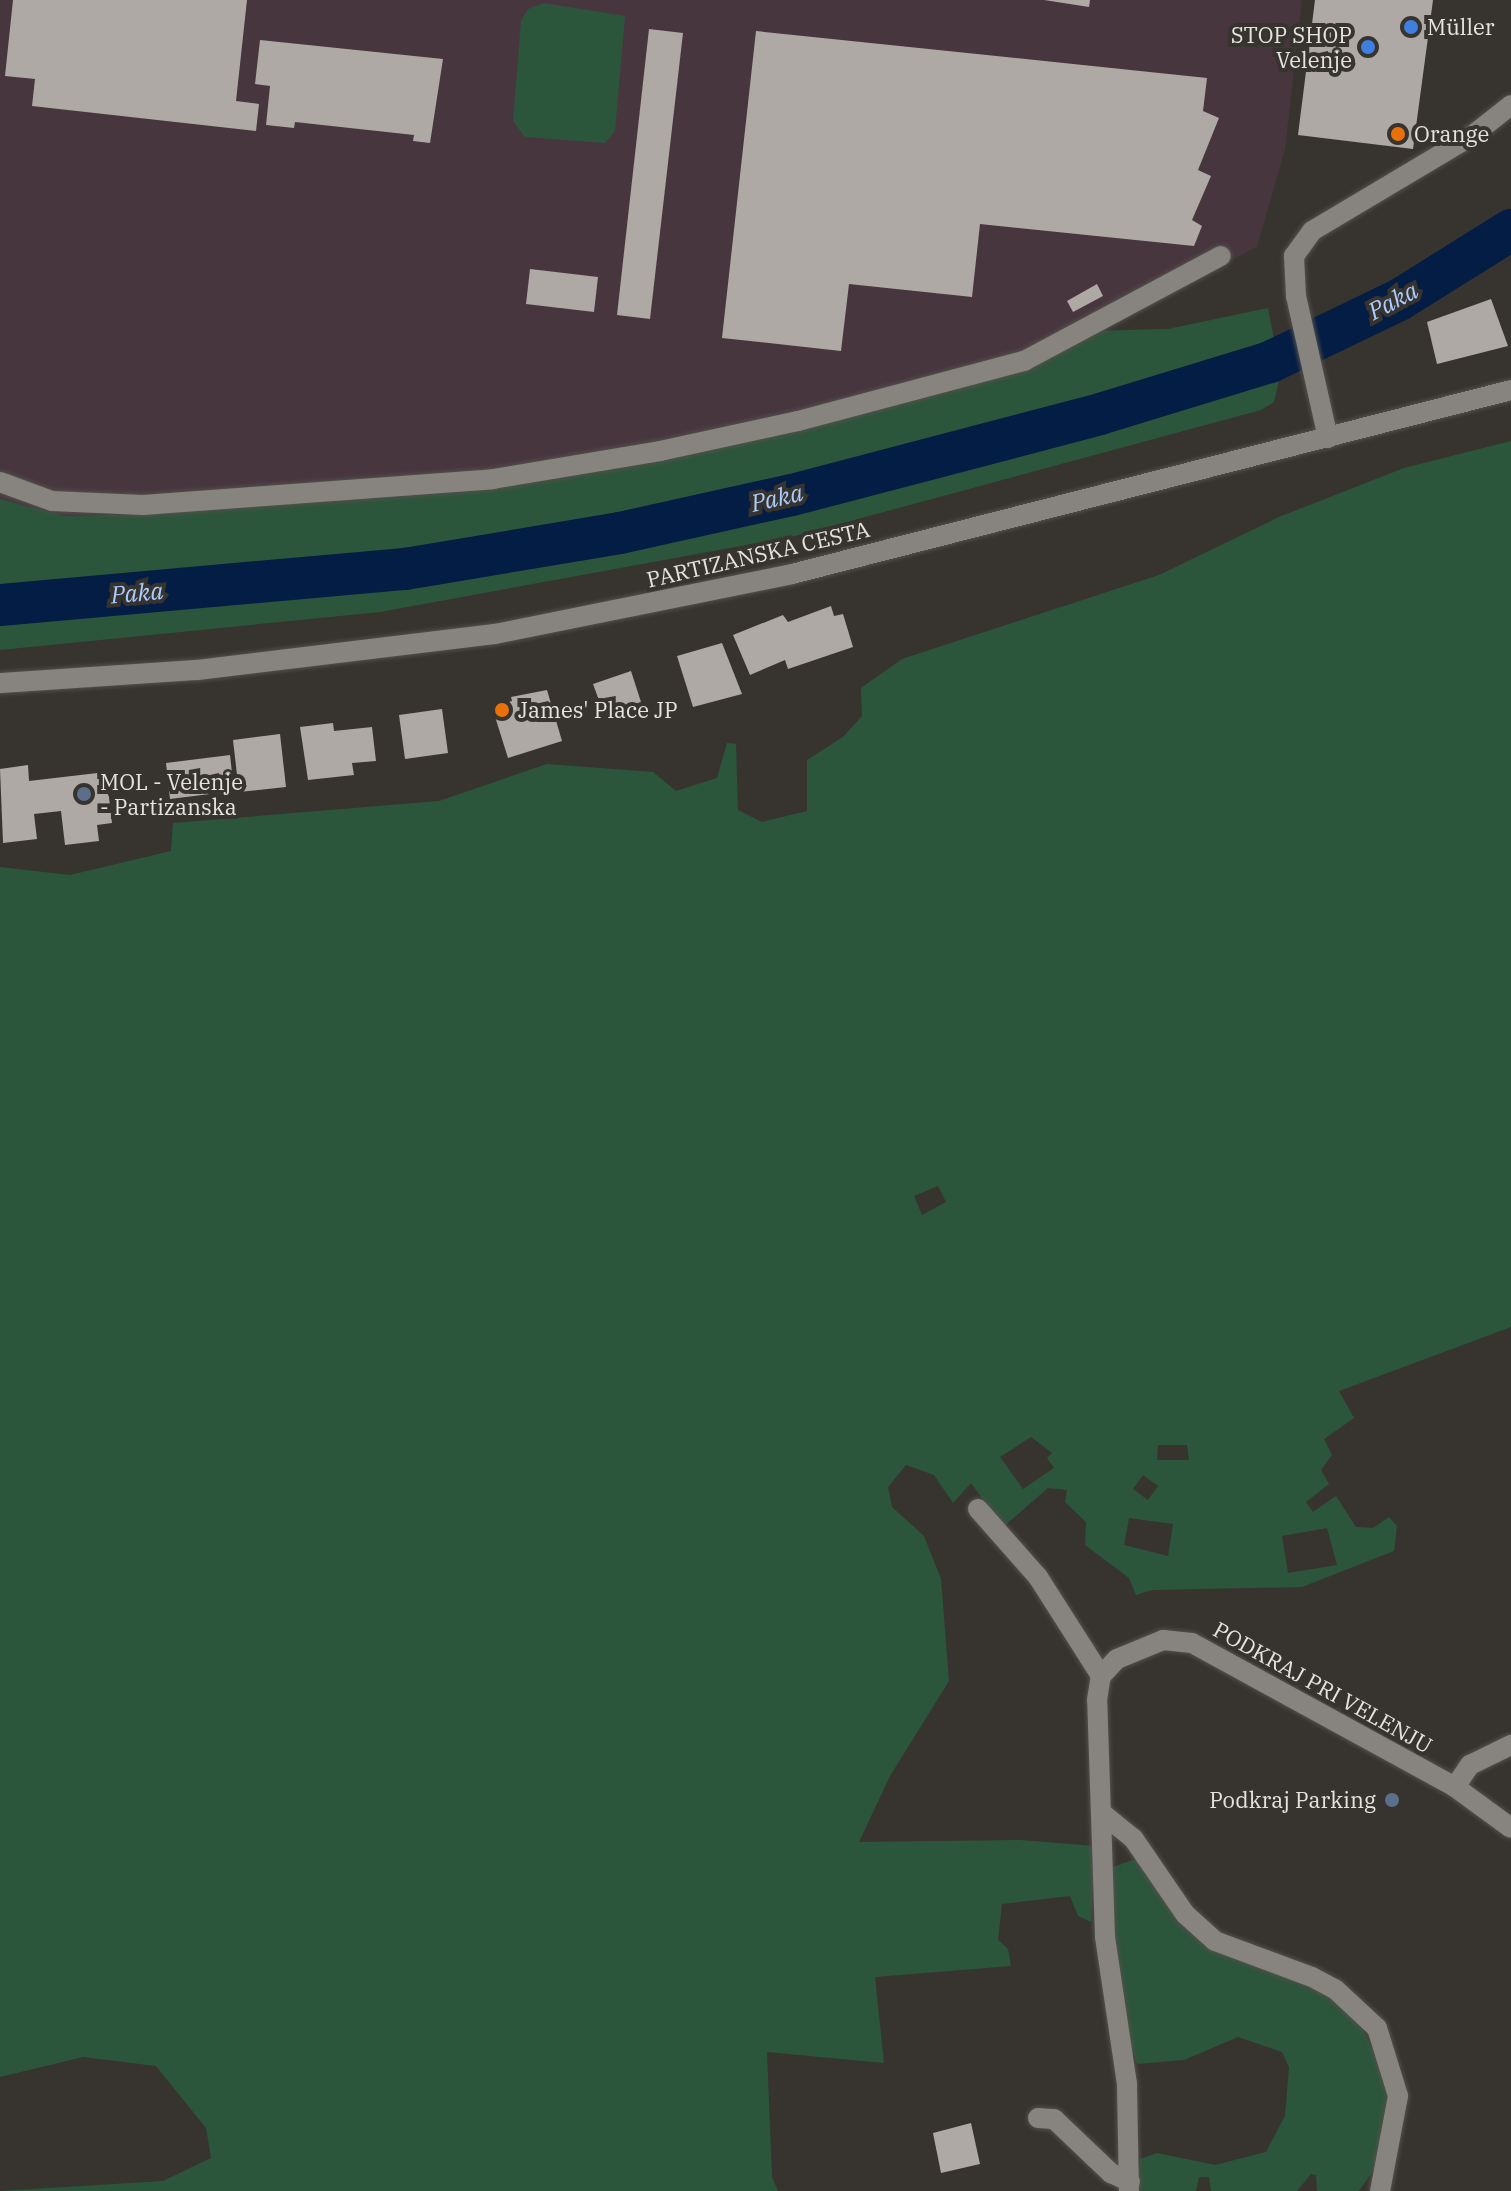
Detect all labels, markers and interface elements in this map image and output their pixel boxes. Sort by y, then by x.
place label: Müller [1427,14,1495,40]
marker: Müller [1402,18,1420,36]
place label: STOP SHOP Velenje [1231,21,1352,72]
marker: STOP SHOP Velenje [1359,38,1377,56]
place label: Orange [1414,121,1489,147]
marker: Orange [1389,125,1407,143]
water label: Paka [1363,276,1423,326]
water label: Paka [748,478,806,518]
street label: PARTIZANSKA CESTA [644,515,872,593]
water label: Paka [110,576,164,610]
place label: James' Place JP [518,697,678,723]
marker: James' Place JP [493,701,511,719]
place label: MOL - Velenje - Partizanska [100,768,243,820]
marker: MOL - Velenje - Partizanska [75,785,93,803]
street label: PODKRAJ PRI VELENJU [1209,1616,1437,1758]
place label: Podkraj Parking [1209,1787,1376,1813]
marker: Podkraj Parking [1383,1791,1401,1809]

